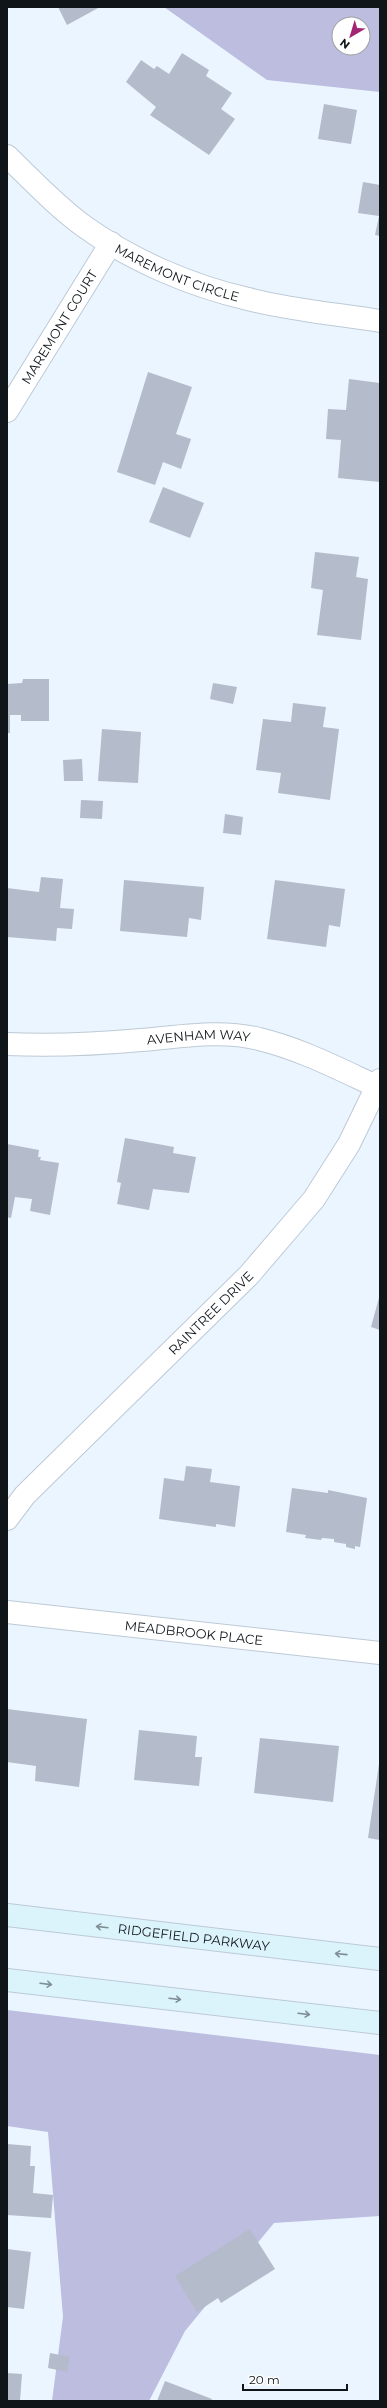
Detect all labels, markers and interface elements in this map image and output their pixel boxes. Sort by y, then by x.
north arrow [331,16,371,56]
text: N [337,36,353,52]
street label: MAREMONT CIRCLE [112,240,241,305]
street label: MAREMONT COURT [18,266,101,387]
street label: AVENHAM WAY [146,1026,252,1047]
street label: RAINTREE DRIVE [165,1268,256,1358]
street label: MEADBROOK PLACE [124,1617,264,1648]
street label: RIDGEFIELD PARKWAY [117,1920,271,1954]
one-way arrow [96,1923,109,1931]
one-way arrow [335,1950,348,1958]
one-way arrow [39,1981,52,1988]
one-way arrow [168,1995,181,2003]
one-way arrow [297,2010,310,2018]
scale bar [243,2366,347,2392]
text: 20 m [249,2372,280,2387]

